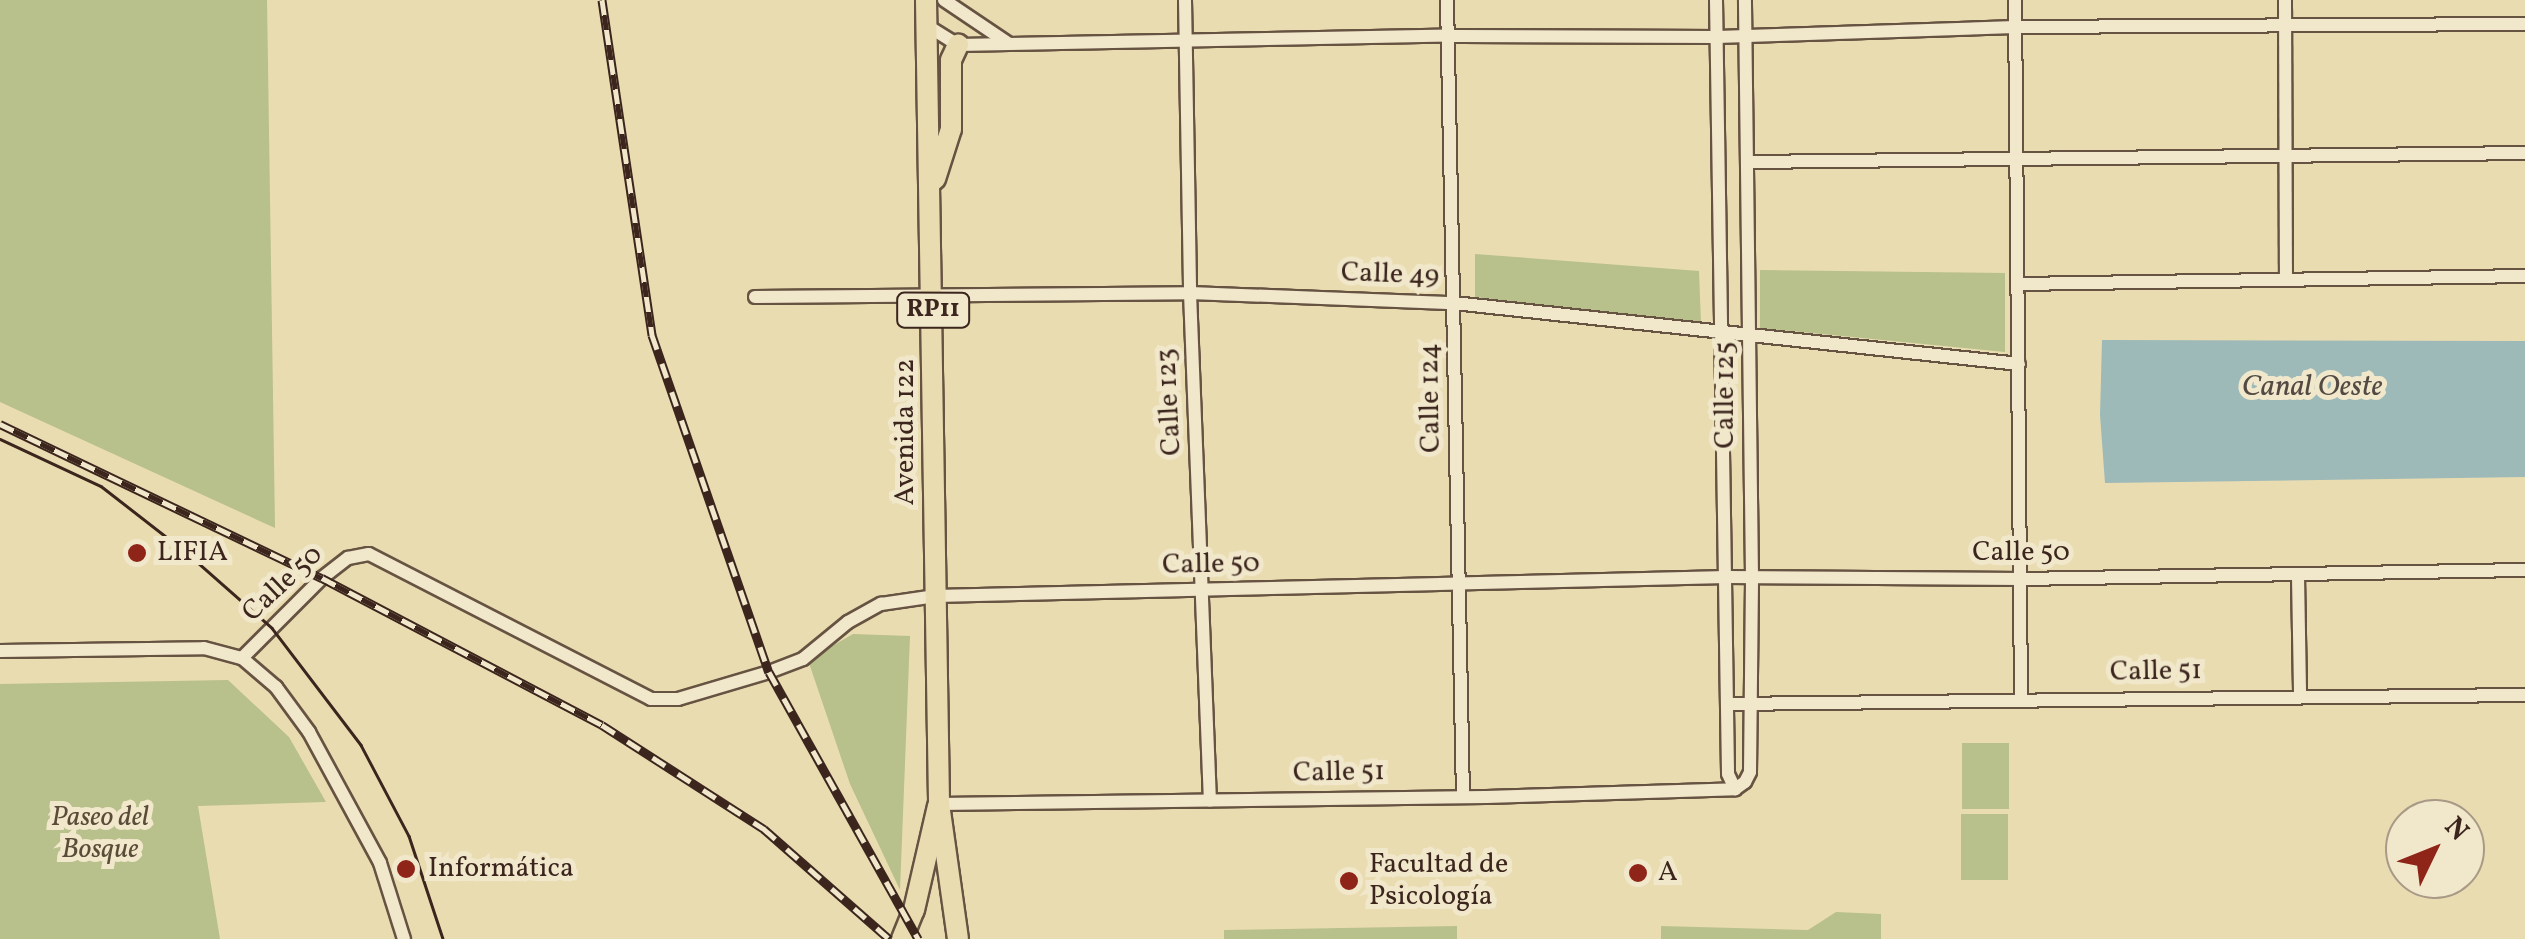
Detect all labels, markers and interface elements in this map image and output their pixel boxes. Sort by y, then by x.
street label: Calle 49 [1340,256,1440,294]
road number: RP11 [896,290,970,330]
street label: Calle 125 [1709,341,1743,449]
street label: Calle 124 [1413,343,1449,453]
street label: Calle 123 [1150,348,1190,456]
street label: Avenida 122 [889,358,923,506]
water label: Canal Oeste [2242,369,2382,405]
place label: LIFIA [157,536,228,570]
street label: Calle 50 [1972,536,2070,570]
street label: Calle 50 [236,538,330,630]
marker: LIFIA [126,542,148,564]
street label: Calle 50 [1162,547,1260,583]
street label: Calle 51 [2110,654,2202,690]
street label: Calle 51 [1293,755,1385,791]
north arrow [2385,799,2485,899]
park label: Paseo del Bosque [51,801,149,867]
text: N [2435,809,2477,850]
place label: Facultad de Psicología [1369,848,1508,914]
place label: Informática [428,852,574,886]
marker: Informática [393,856,419,882]
place label: A [1658,856,1678,890]
marker: A [1627,862,1649,884]
marker: Facultad de Psicología [1338,870,1360,892]

